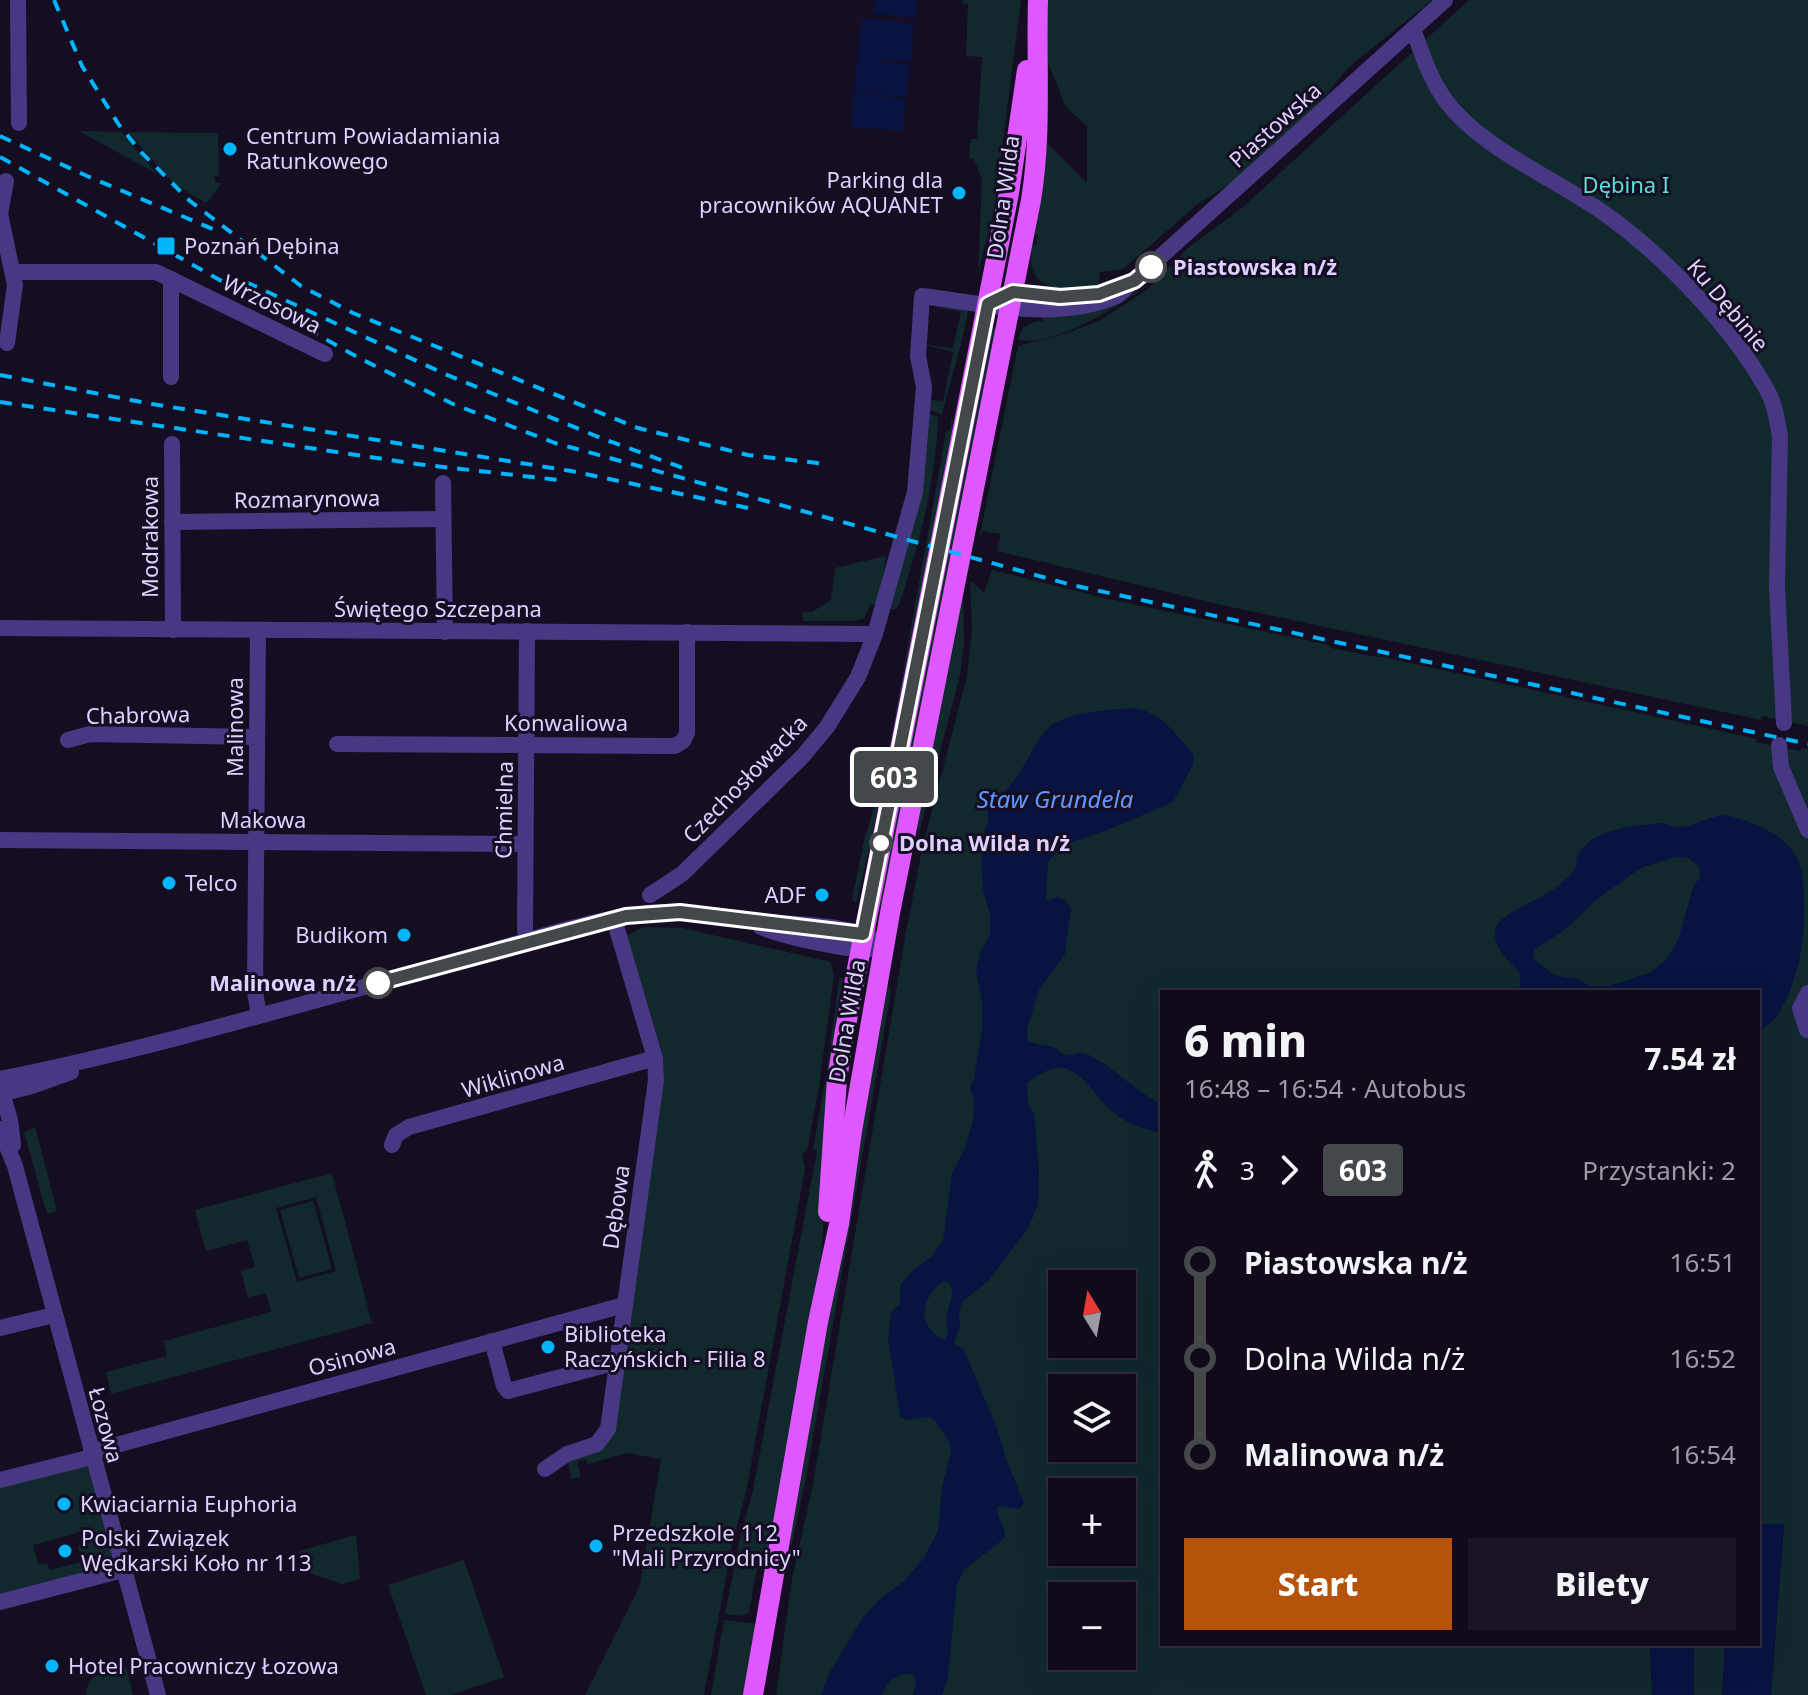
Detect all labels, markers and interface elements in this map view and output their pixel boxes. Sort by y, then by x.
street label: Piastowska [1222,75,1327,174]
place label: Centrum Powiadamiania Ratunkowego [246,120,500,175]
street label: Dolna Wilda [978,133,1026,261]
marker: Centrum Powiadamiania Ratunkowego [221,140,239,158]
place label: Parking dla pracowników AQUANET [699,164,943,219]
park label: Dębina I [1583,169,1669,199]
marker: Parking dla pracowników AQUANET [950,184,968,202]
place label: Poznań Dębina [184,230,340,260]
marker: Poznań Dębina [155,235,177,257]
place label: Piastowska n/ż [1173,251,1337,281]
marker: Piastowska n/ż [1136,252,1166,282]
street label: Ku Dębinie [1681,252,1776,357]
street label: Wrzosowa [218,266,327,340]
street label: Modrakowa [134,476,164,598]
street label: Rozmarynowa [234,482,380,514]
street label: Świętego Szczepana [334,593,542,623]
street label: Malinowa [219,677,249,777]
street label: Chabrowa [85,698,191,730]
street label: Konwaliowa [504,707,628,737]
street label: Czechosłowacka [675,708,813,849]
line badge: 603 [848,751,940,803]
text: 603 [870,758,918,796]
street label: Chmielna [487,761,519,859]
water label: Staw Grundela [977,782,1134,815]
street label: Makowa [220,804,306,834]
place label: Dolna Wilda n/ż [899,827,1070,857]
marker: Dolna Wilda n/ż [870,832,892,854]
place label: Telco [185,867,238,897]
marker: Telco [160,874,178,892]
place label: ADF [764,879,806,909]
marker: ADF [813,886,831,904]
place label: Budikom [295,919,388,949]
marker: Budikom [395,926,413,944]
street label: Dolna Wilda [820,957,872,1085]
place label: Malinowa n/ż [209,967,356,997]
marker: Malinowa n/ż [363,968,393,998]
text: 6 min [1184,1010,1307,1070]
text: 7.54 zł [1644,1038,1736,1079]
street label: Wiklinowa [458,1046,567,1104]
text: 16:48 – 16:54 · Autobus [1184,1070,1466,1106]
icon: walk [1184,1148,1228,1192]
icon: forward [1267,1148,1311,1192]
text: 603 [1339,1151,1387,1189]
text: 3 [1240,1152,1255,1188]
text: Przystanki: 2 [1582,1152,1736,1188]
street label: Dębowa [594,1163,636,1251]
text: Piastowska n/ż [1244,1242,1468,1283]
text: 16:51 [1670,1244,1736,1280]
north arrow [1048,1270,1136,1358]
map controls [1048,1270,1136,1670]
place label: Biblioteka Raczyńskich - Filia 8 [564,1318,765,1373]
street label: Osinowa [305,1330,399,1382]
marker: Biblioteka Raczyńskich - Filia 8 [539,1338,557,1356]
text: Dolna Wilda n/ż [1244,1338,1465,1379]
text: 16:52 [1670,1340,1736,1376]
button: layers [1048,1374,1136,1462]
street label: Łozowa [82,1383,131,1466]
text: Malinowa n/ż [1244,1434,1444,1475]
text: 16:54 [1670,1436,1736,1472]
button: + [1048,1478,1136,1566]
place label: Kwiaciarnia Euphoria [80,1488,297,1518]
marker: Kwiaciarnia Euphoria [55,1495,73,1513]
place label: Przedszkole 112 "Mali Przyrodnicy" [612,1517,801,1572]
place label: Polski Związek Wędkarski Koło nr 113 [81,1522,312,1577]
marker: Przedszkole 112 "Mali Przyrodnicy" [587,1537,605,1555]
button: Start [1184,1538,1452,1630]
button: Bilety [1468,1538,1736,1630]
marker: Polski Związek Wędkarski Koło nr 113 [56,1542,74,1560]
button: − [1048,1582,1136,1670]
place label: Hotel Pracowniczy Łozowa [68,1650,339,1680]
marker: Hotel Pracowniczy Łozowa [43,1657,61,1675]

